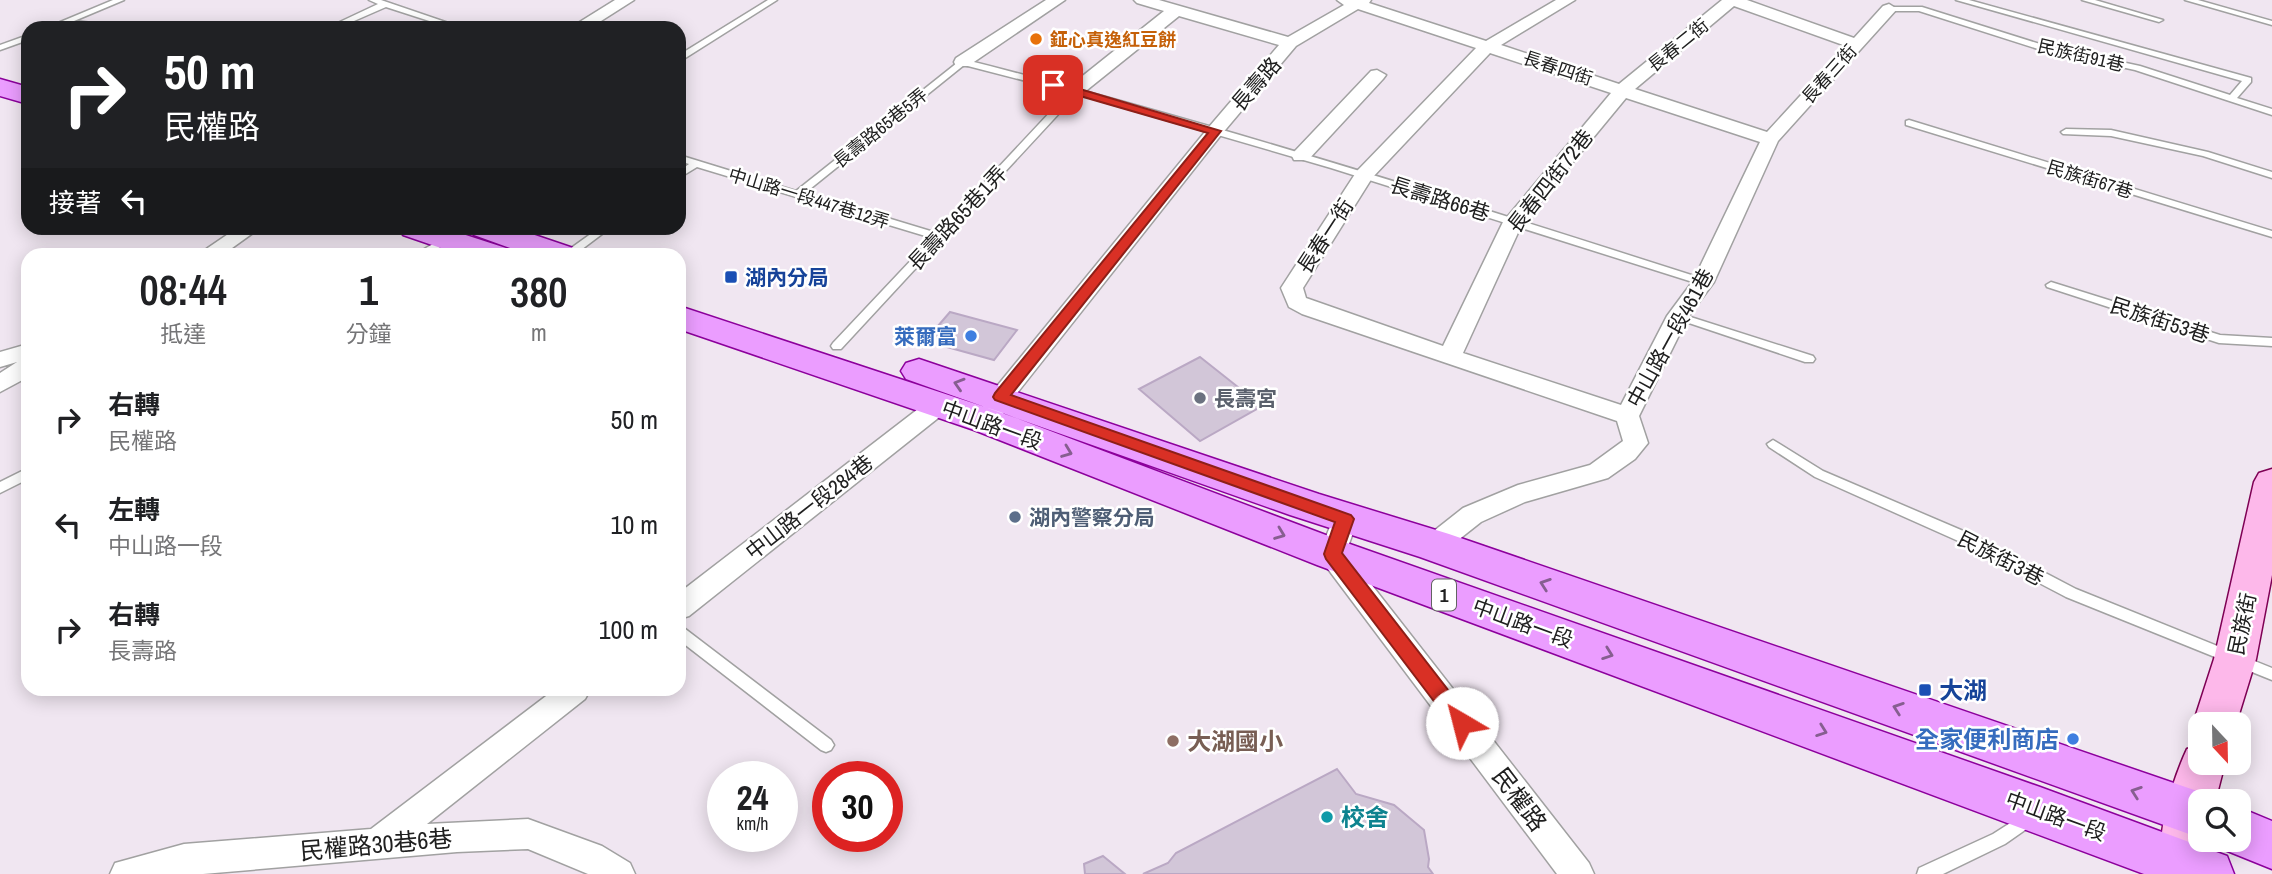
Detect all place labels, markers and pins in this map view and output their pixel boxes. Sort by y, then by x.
place label: 鉦心真逸紅豆餅 [1050,27,1176,52]
marker: 鉦心真逸紅豆餅 [1028,31,1044,47]
pin [1023,55,1083,115]
place label: 湖內分局 [745,263,829,292]
marker: 湖內分局 [723,269,739,285]
place label: 萊爾富 [894,322,957,351]
marker: 萊爾富 [963,328,979,344]
place label: 長壽宮 [1214,384,1277,413]
marker: 長壽宮 [1192,390,1208,406]
place label: 湖內警察分局 [1029,503,1155,532]
marker: 湖內警察分局 [1007,509,1023,525]
place label: 大湖 [1939,674,1987,706]
marker: 大湖 [1917,682,1933,698]
place label: 全家便利商店 [1915,723,2059,755]
place label: 大湖國小 [1187,725,1283,757]
marker: 全家便利商店 [2065,731,2081,747]
marker: 大湖國小 [1165,733,1181,749]
place label: 校舍 [1341,801,1389,833]
marker: 校舍 [1319,809,1335,825]

